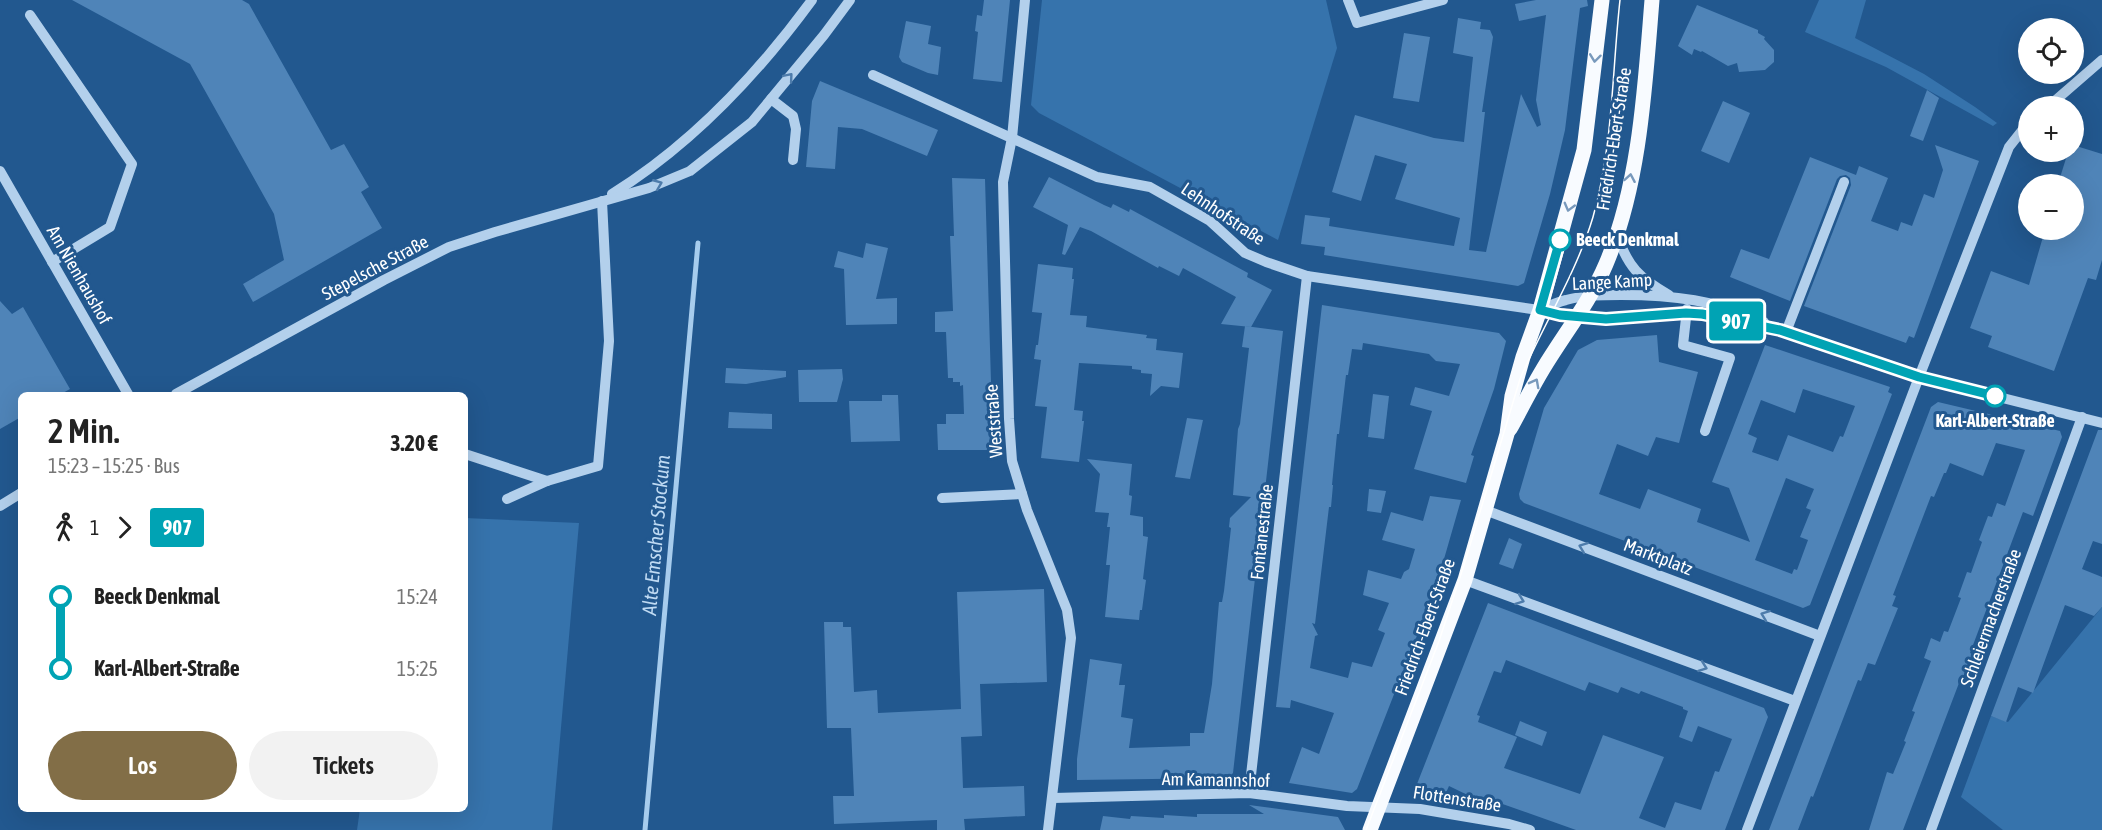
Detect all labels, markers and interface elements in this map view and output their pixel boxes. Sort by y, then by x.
map controls [2018,18,2084,240]
button: locate [2018,18,2084,84]
one-way arrow [1589,54,1602,63]
street label: Friedrich-Ebert-Straße [1592,66,1635,212]
one-way arrow [782,73,793,84]
button: + [2018,96,2084,162]
one-way arrow [1623,174,1636,184]
button: − [2018,174,2084,240]
street label: Lehnhofstraße [1178,178,1269,249]
one-way arrow [651,179,662,191]
one-way arrow [1563,201,1576,211]
street label: Am Nienhaushof [43,222,116,328]
marker: Beeck Denkmal [1549,229,1571,251]
place label: Beeck Denkmal [1576,229,1679,250]
street label: Stepelsche Straße [318,231,431,304]
street label: Lange Kamp [1571,269,1653,294]
line badge: 907 [1702,302,1770,340]
text: 907 [1721,309,1751,333]
one-way arrow [1528,379,1539,389]
street label: Weststraße [980,384,1007,459]
marker: Karl-Albert-Straße [1984,385,2006,407]
place label: Karl-Albert-Straße [1935,410,2055,431]
text: 2 Min. [48,412,120,450]
text: 3.20 € [390,430,438,456]
text: 15:23 – 15:25 · Bus [48,454,180,477]
water label: Alte Emscher Stockum [637,454,674,617]
street label: Fontanestraße [1246,483,1277,581]
icon: walk [48,511,81,544]
icon: forward [108,511,141,544]
text: 907 [162,515,192,539]
text: 1 [90,516,99,539]
street label: Marktplatz [1621,534,1696,579]
one-way arrow [1578,541,1589,554]
street label: Schleiermacherstraße [1956,546,2025,690]
street label: Friedrich-Ebert-Straße [1390,555,1459,698]
text: Beeck Denkmal [94,583,220,609]
text: 15:24 [397,585,438,608]
one-way arrow [1514,592,1524,605]
one-way arrow [1760,610,1771,623]
text: Karl-Albert-Straße [94,655,240,681]
text: 15:25 [397,657,438,680]
one-way arrow [1697,659,1707,672]
button: Los [48,731,237,800]
button: Tickets [249,731,438,800]
street label: Am Kamannshof [1162,768,1270,791]
street label: Flottenstraße [1412,781,1503,816]

